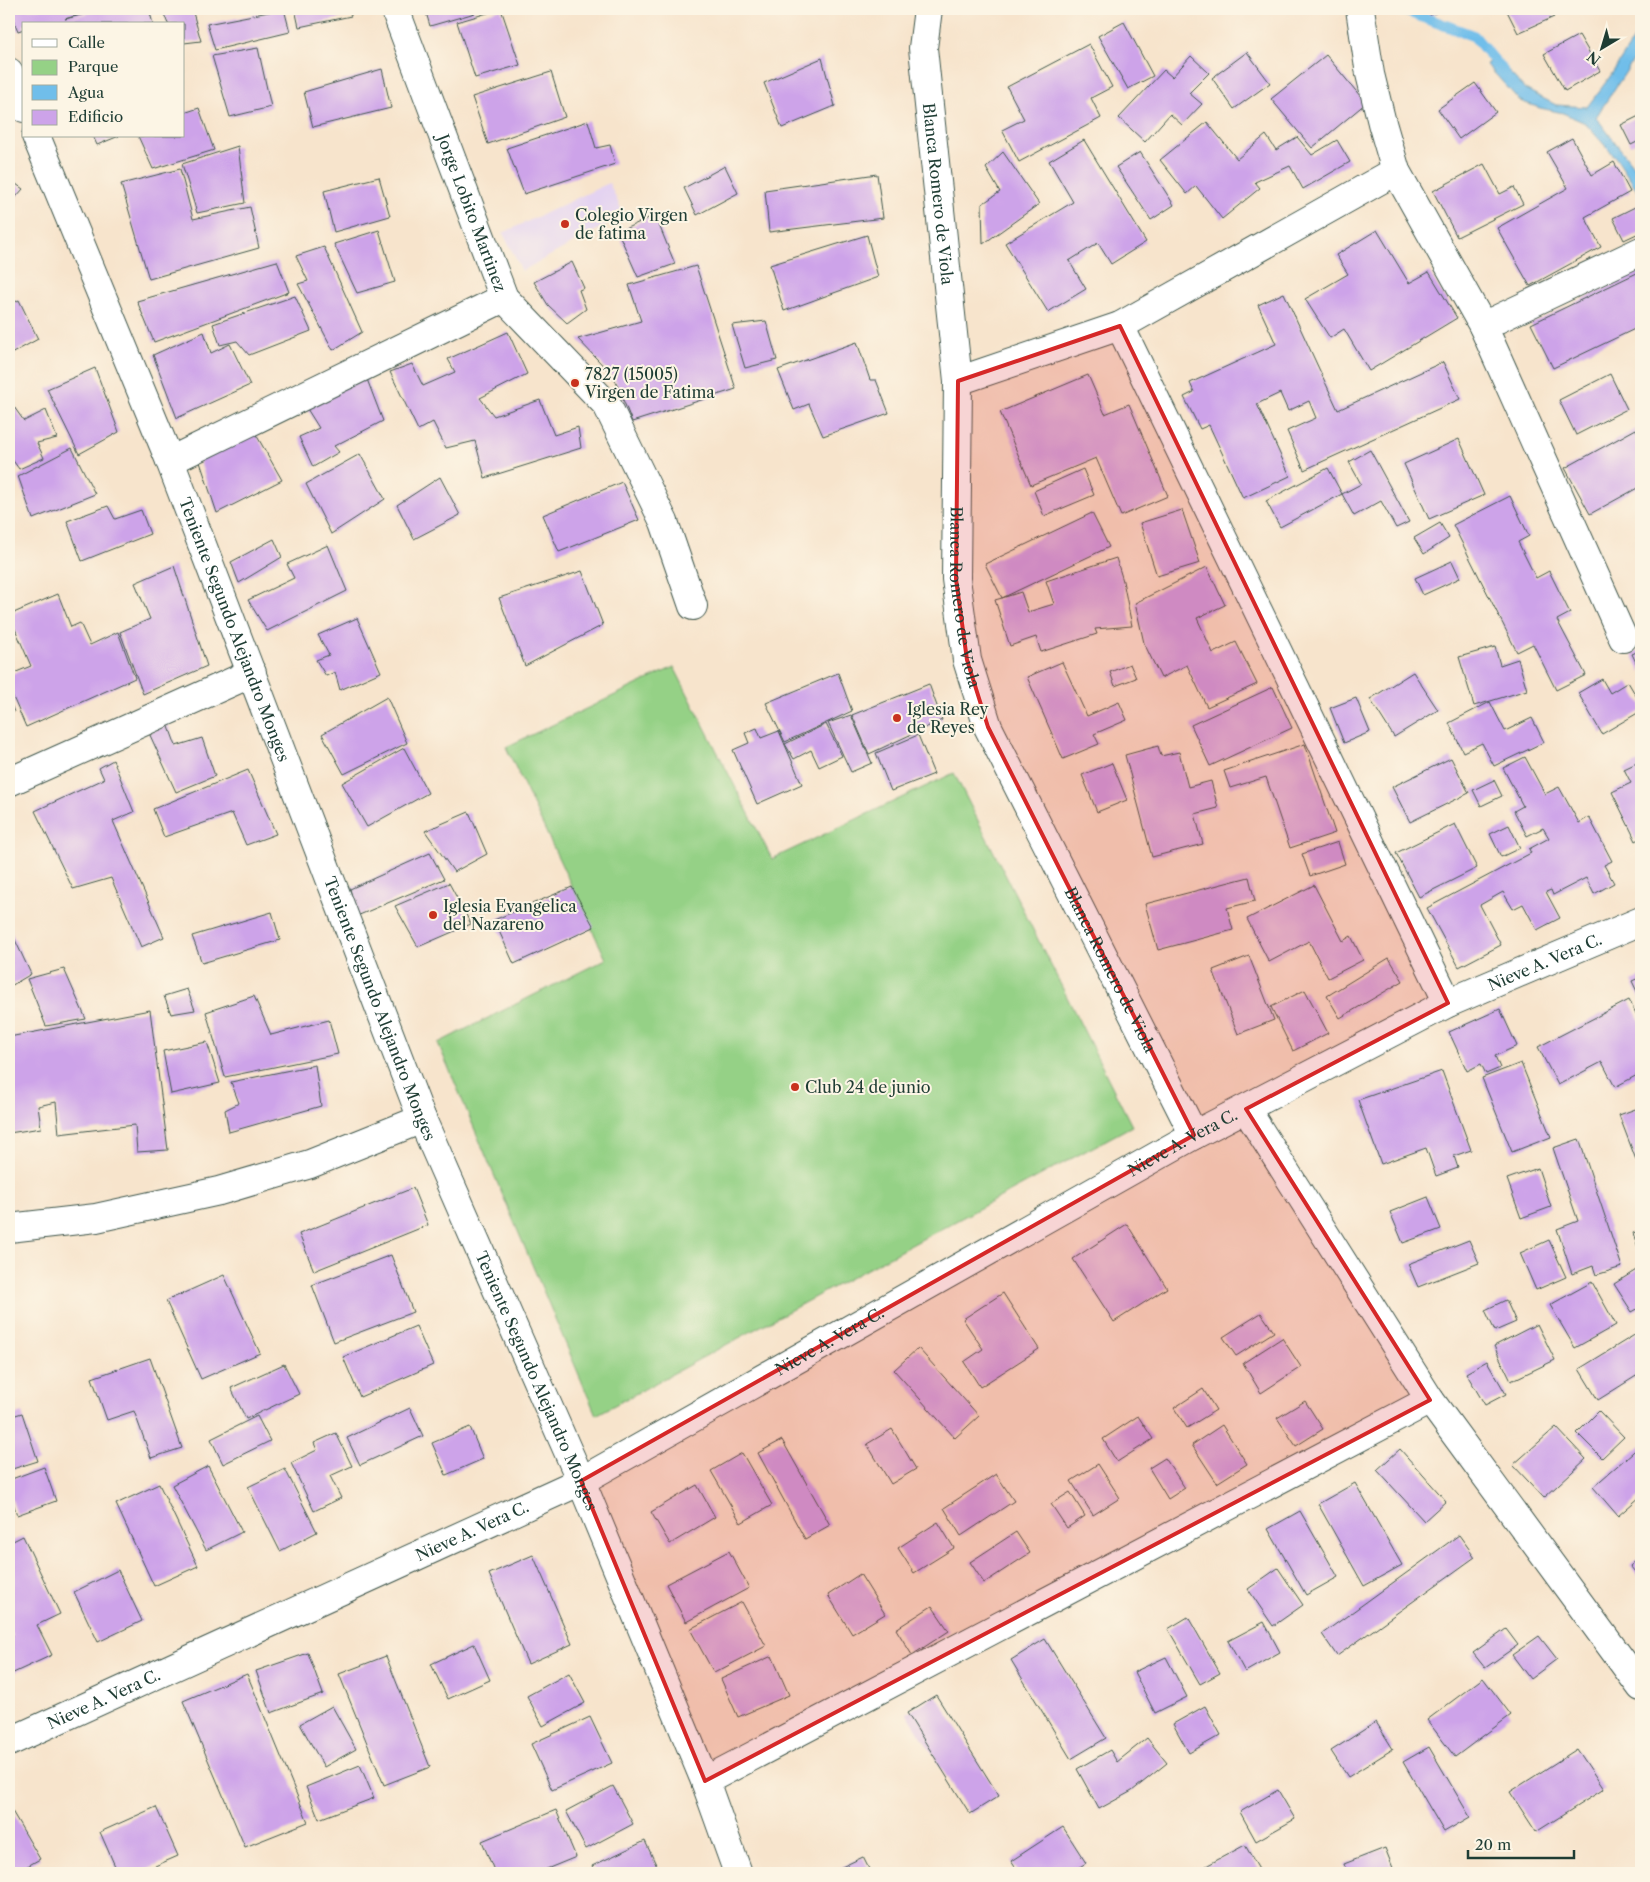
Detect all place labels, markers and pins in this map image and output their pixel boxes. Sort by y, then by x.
place label: Colegio Virgen de fatima [575,205,688,243]
marker: Colegio Virgen de fatima [559,218,571,230]
place label: 7827 (15005) Virgen de Fatima [584,364,715,402]
marker: 7827 (15005) Virgen de Fatima [569,377,581,389]
place label: Iglesia Rey de Reyes [907,699,990,737]
marker: Iglesia Rey de Reyes [891,712,903,724]
place label: Iglesia Evangelica del Nazareno [443,896,577,934]
marker: Iglesia Evangelica del Nazareno [427,909,439,921]
place label: Club 24 de junio [805,1077,931,1097]
marker: Club 24 de junio [789,1081,801,1093]

